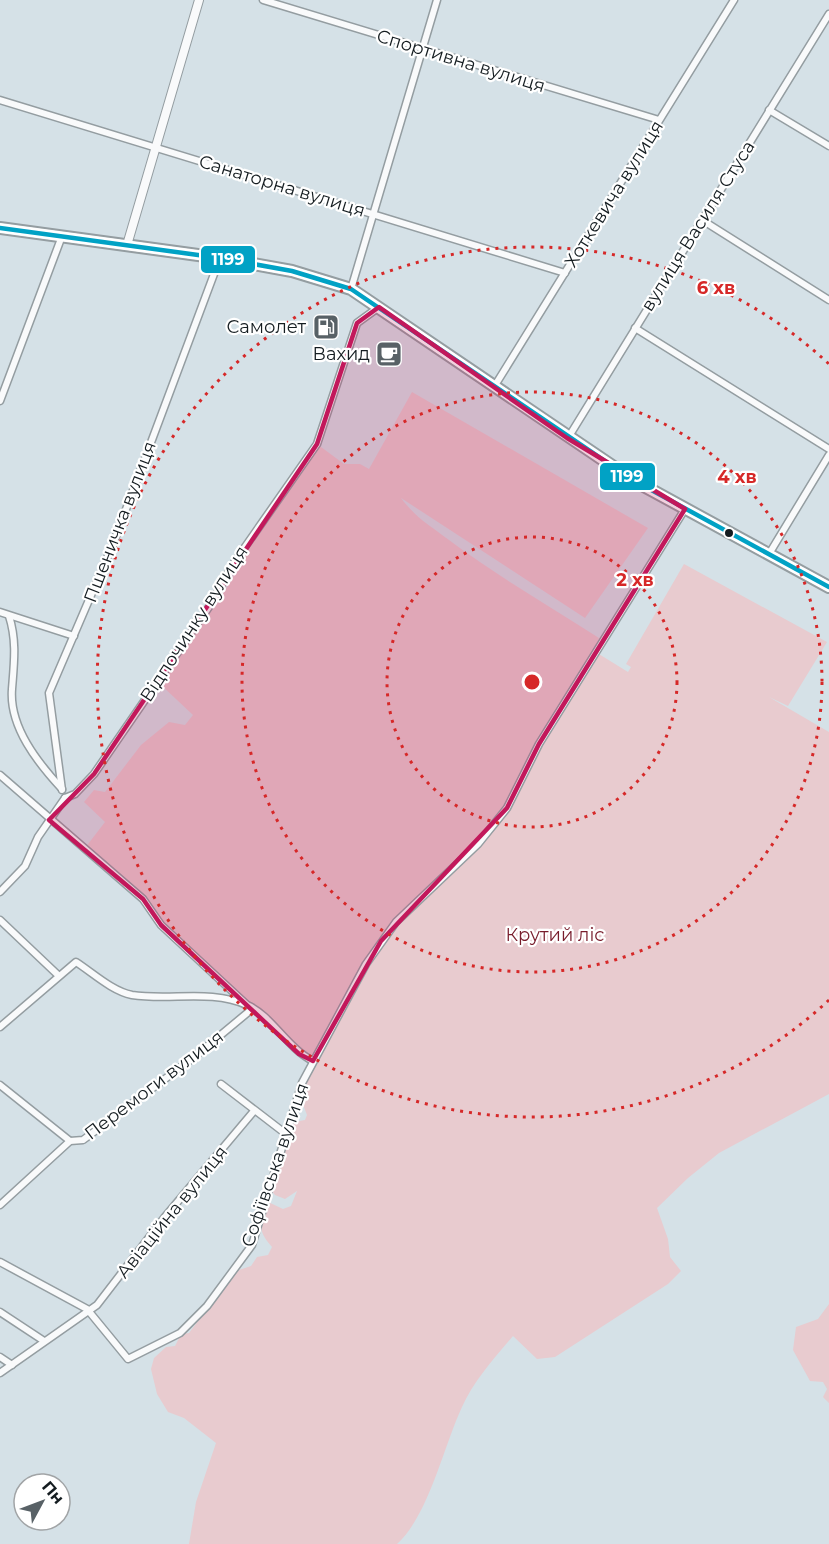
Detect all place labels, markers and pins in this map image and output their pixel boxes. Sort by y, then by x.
fuel station icon: Самолет [311,312,341,342]
place label: Самолет [227,316,306,338]
cafe icon: Вахид [374,339,404,369]
place label: Вахид [312,343,370,365]
unlabelled marker [723,527,735,539]
centre of rings [522,672,542,692]

